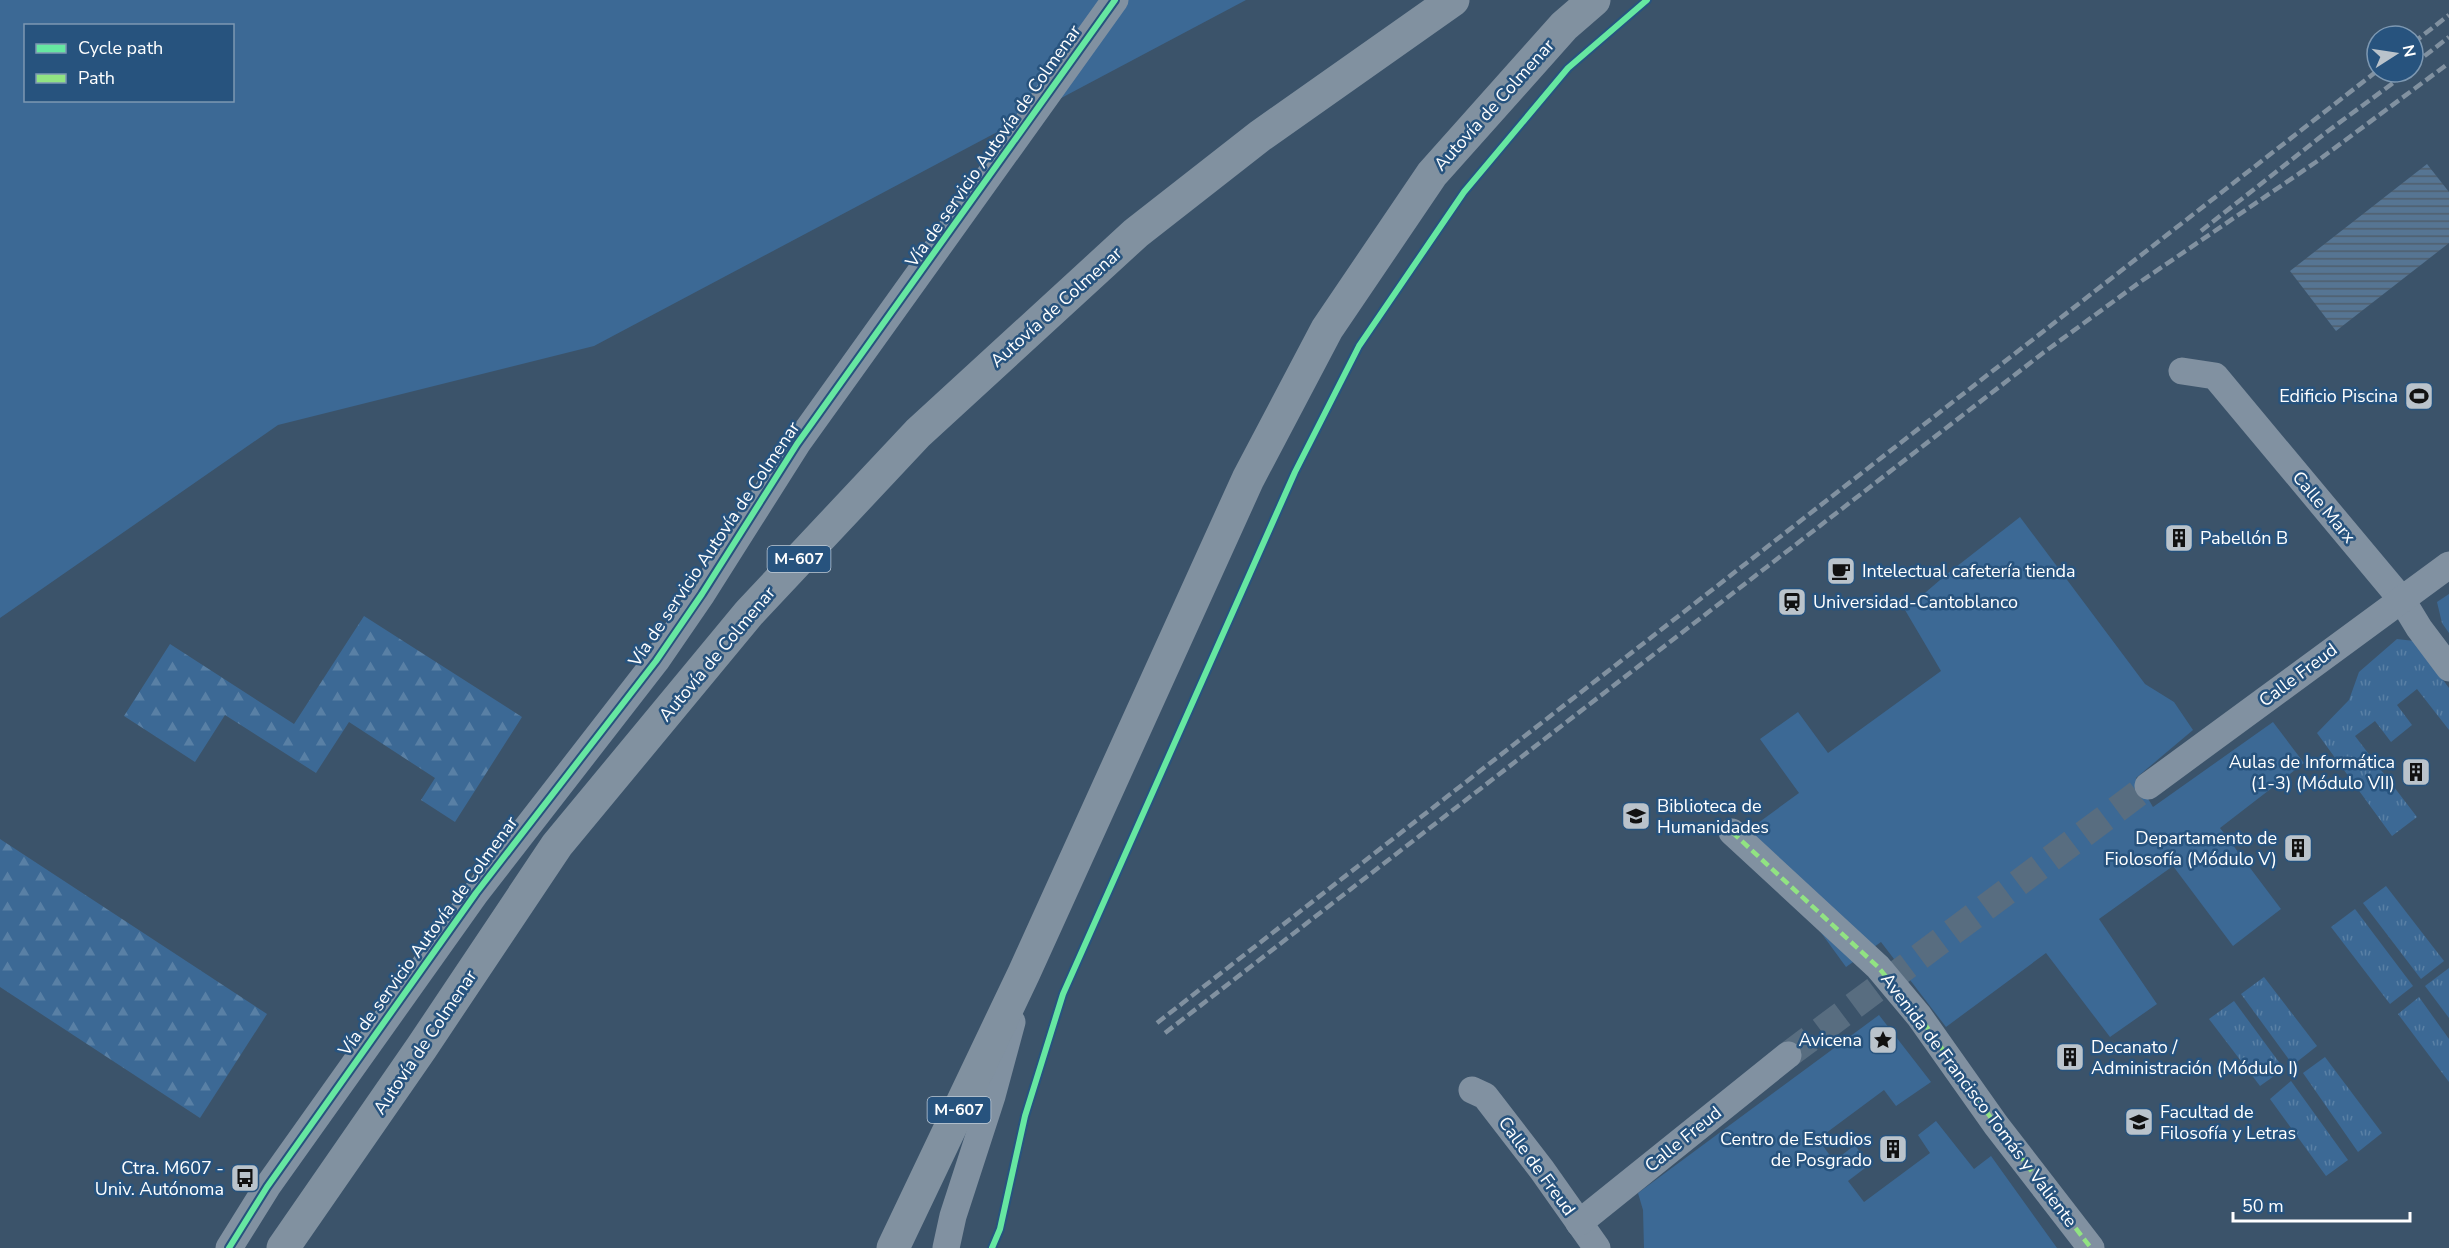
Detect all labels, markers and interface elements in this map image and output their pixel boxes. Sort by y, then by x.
street label: Vía de servicio Autovía de Colmenar [899,20,1087,273]
legend [24,24,234,102]
north arrow [2365,24,2425,84]
street label: Autovía de Colmenar [1428,34,1560,176]
text: Cycle path [78,36,163,60]
text: N [2397,43,2421,59]
text: Path [78,66,115,90]
street label: Autovía de Colmenar [985,241,1127,373]
sports icon: Edificio Piscina [2403,380,2435,412]
place label: Edificio Piscina [2279,384,2398,408]
street label: Vía de servicio Autovía de Colmenar [624,417,804,671]
street label: Calle Marx [2287,466,2362,548]
building icon: Pabellón B [2163,522,2195,554]
place label: Pabellón B [2200,526,2288,550]
road number: M-607 [768,546,830,572]
cafe icon: Intelectual cafetería tienda [1825,555,1857,587]
place label: Intelectual cafetería tienda [1862,559,2076,583]
street label: Autovía de Colmenar [654,582,780,726]
station icon: Universidad-Cantoblanco [1776,586,1808,618]
place label: Universidad-Cantoblanco [1813,590,2018,614]
street label: Calle Freud [2254,638,2342,712]
place label: Aulas de Informática (1-3) (Módulo VII) [2229,750,2395,795]
building icon: Aulas de Informática (1-3) (Módulo VII) [2400,756,2432,788]
place label: Biblioteca de Humanidades [1657,794,1769,839]
school or university icon: Biblioteca de Humanidades [1620,800,1652,832]
street label: Vía de servicio Autovía de Colmenar [334,812,522,1060]
place label: Departamento de Fiolosofía (Módulo V) [2105,826,2277,871]
building icon: Departamento de Fiolosofía (Módulo V) [2282,832,2314,864]
street label: Autovía de Colmenar [369,966,481,1118]
street label: Avenida de Francisco Tomás y Valiente [1875,968,2083,1232]
place icon: Avicena [1867,1024,1899,1056]
place label: Avicena [1798,1028,1862,1052]
place label: Decanato / Administración (Módulo I) [2091,1035,2299,1080]
building icon: Decanato / Administración (Módulo I) [2054,1041,2086,1073]
road number: M-607 [928,1097,990,1123]
place label: Facultad de Filosofía y Letras [2160,1100,2296,1145]
street label: Calle Freud [1640,1101,1726,1177]
school or university icon: Facultad de Filosofía y Letras [2123,1106,2155,1138]
street label: Calle de Freud [1493,1112,1581,1220]
place label: Centro de Estudios de Posgrado [1720,1127,1872,1172]
building icon: Centro de Estudios de Posgrado [1877,1133,1909,1165]
place label: Ctra. M607 - Univ. Autónoma [95,1156,224,1201]
bus stop icon: Ctra. M607 - Univ. Autónoma [229,1162,261,1194]
scale bar [2233,1185,2410,1223]
text: 50 m [2242,1194,2284,1218]

